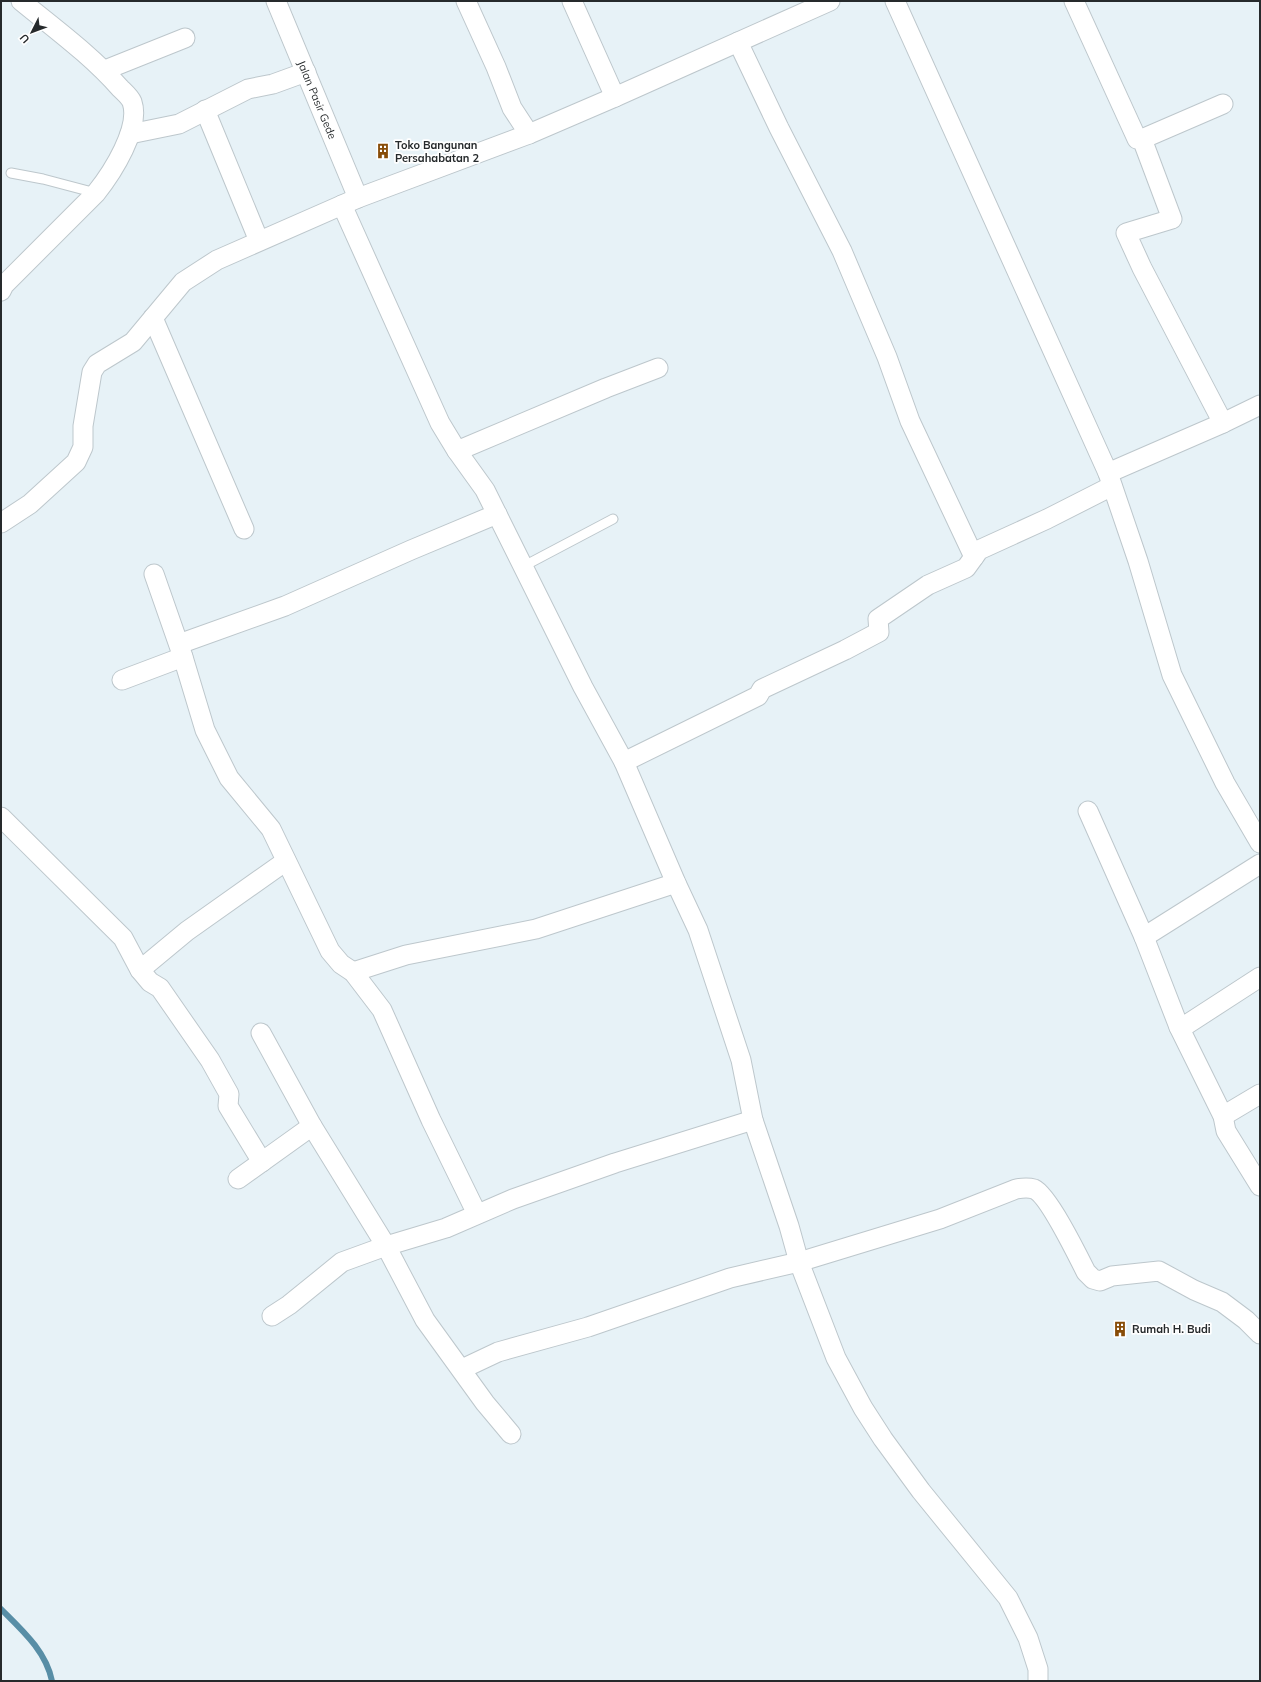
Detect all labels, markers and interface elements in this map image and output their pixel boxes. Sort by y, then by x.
north arrow [12,12,52,52]
text: U [17,31,32,46]
street label: Jalan Pasir Gede [295,58,340,141]
place label: Toko Bangunan Persahabatan 2 [395,138,479,165]
building icon: Toko Bangunan Persahabatan 2 [374,142,392,160]
building icon: Rumah H. Budi [1111,1320,1129,1338]
place label: Rumah H. Budi [1132,1322,1211,1336]

